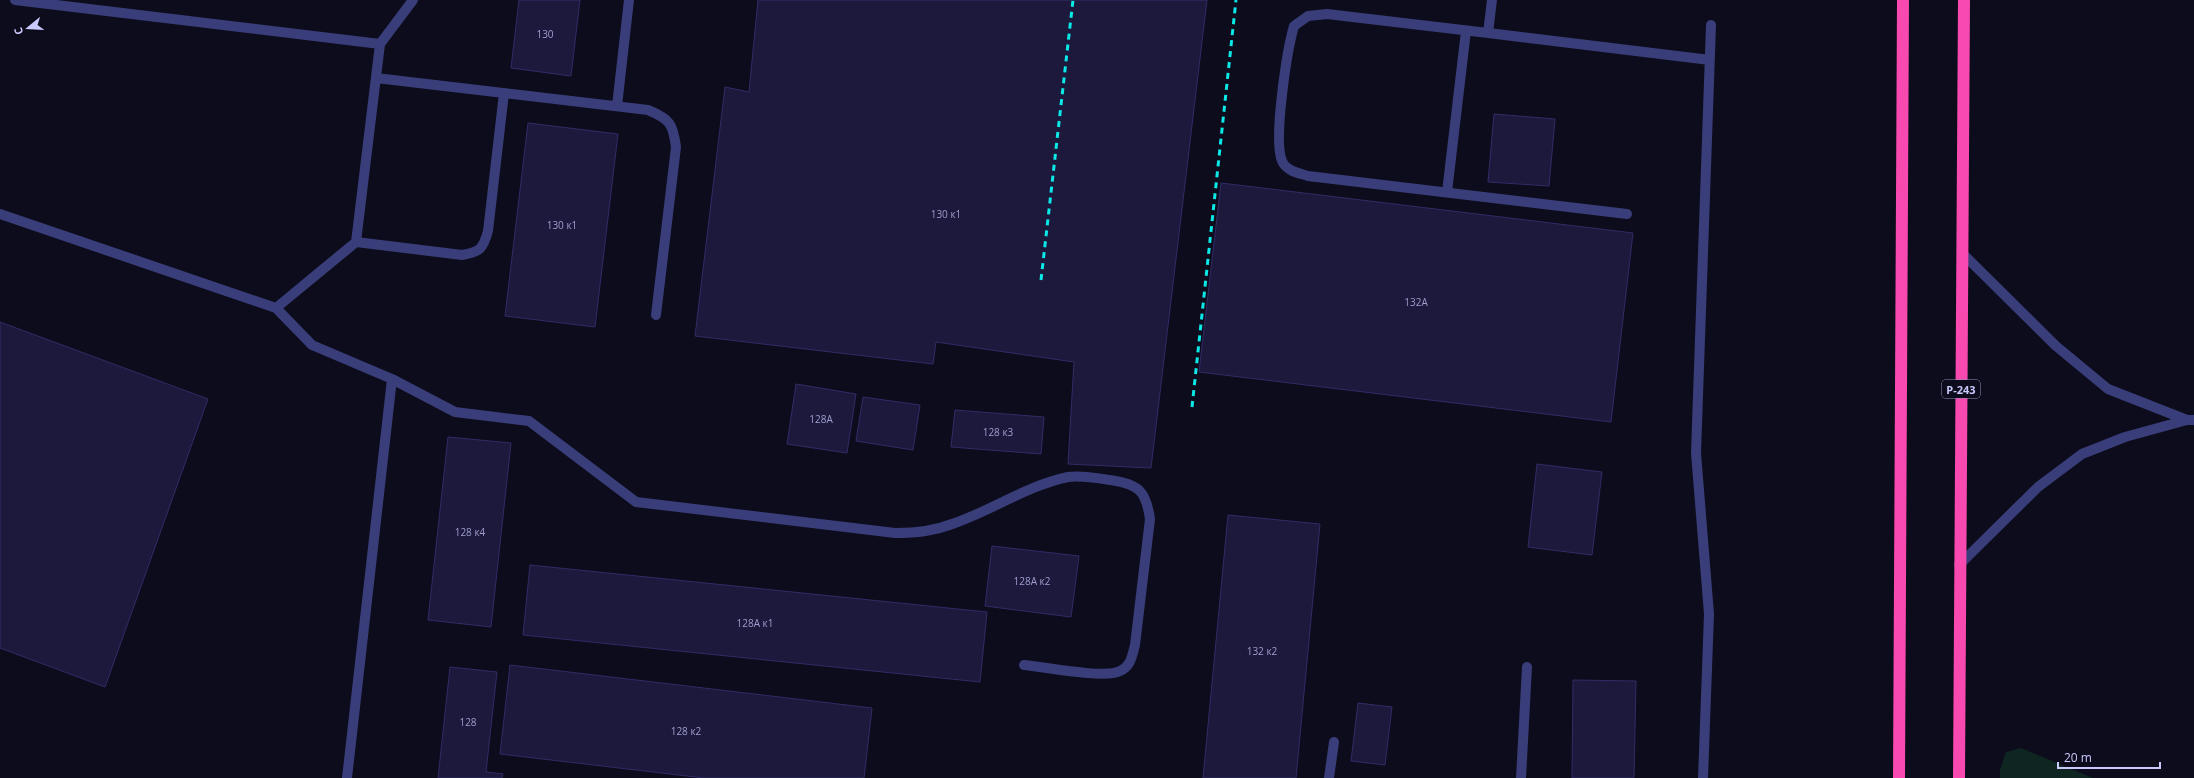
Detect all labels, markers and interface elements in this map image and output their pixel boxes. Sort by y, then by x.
north arrow [8,8,48,48]
text: С [10,26,26,37]
house number: 130 [536,27,554,41]
house number: 130 к1 [931,207,961,221]
house number: 130 к1 [547,218,577,232]
house number: 132А [1404,295,1428,309]
road number: Р-243 [1942,380,1980,398]
house number: 128А [809,412,833,426]
house number: 128 к3 [983,425,1014,439]
house number: 128 к4 [455,525,486,539]
house number: 128А к2 [1014,574,1051,588]
house number: 128А к1 [737,616,773,630]
house number: 132 к2 [1247,644,1278,658]
house number: 128 [459,715,477,729]
house number: 128 к2 [671,724,702,738]
scale bar [2058,744,2160,770]
text: 20 m [2064,749,2092,766]

